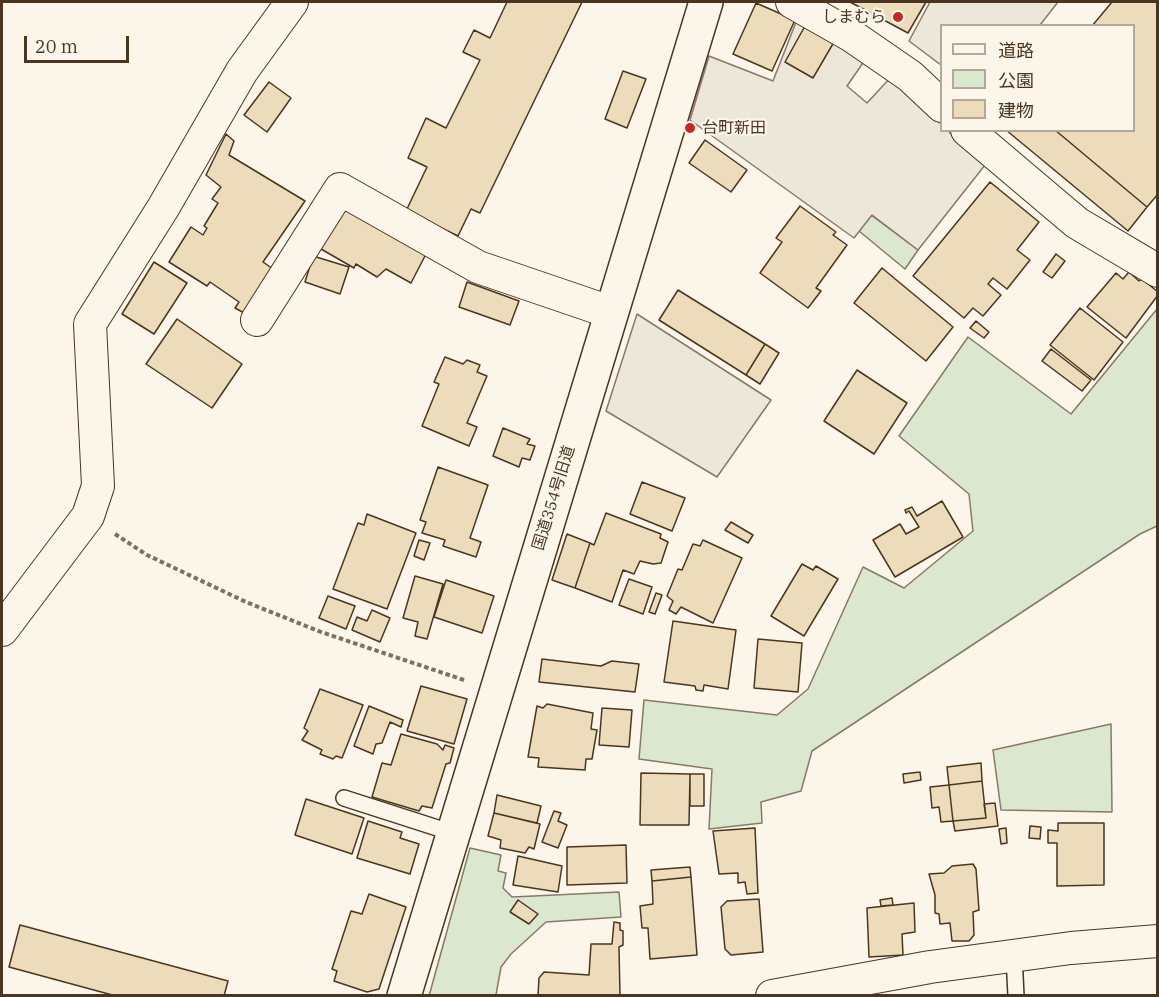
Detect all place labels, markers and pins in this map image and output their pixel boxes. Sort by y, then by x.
place label: しまむら [822,7,886,27]
marker: しまむら [891,10,905,24]
place label: 台町新田 [702,118,766,138]
marker: 台町新田 [683,121,697,135]

